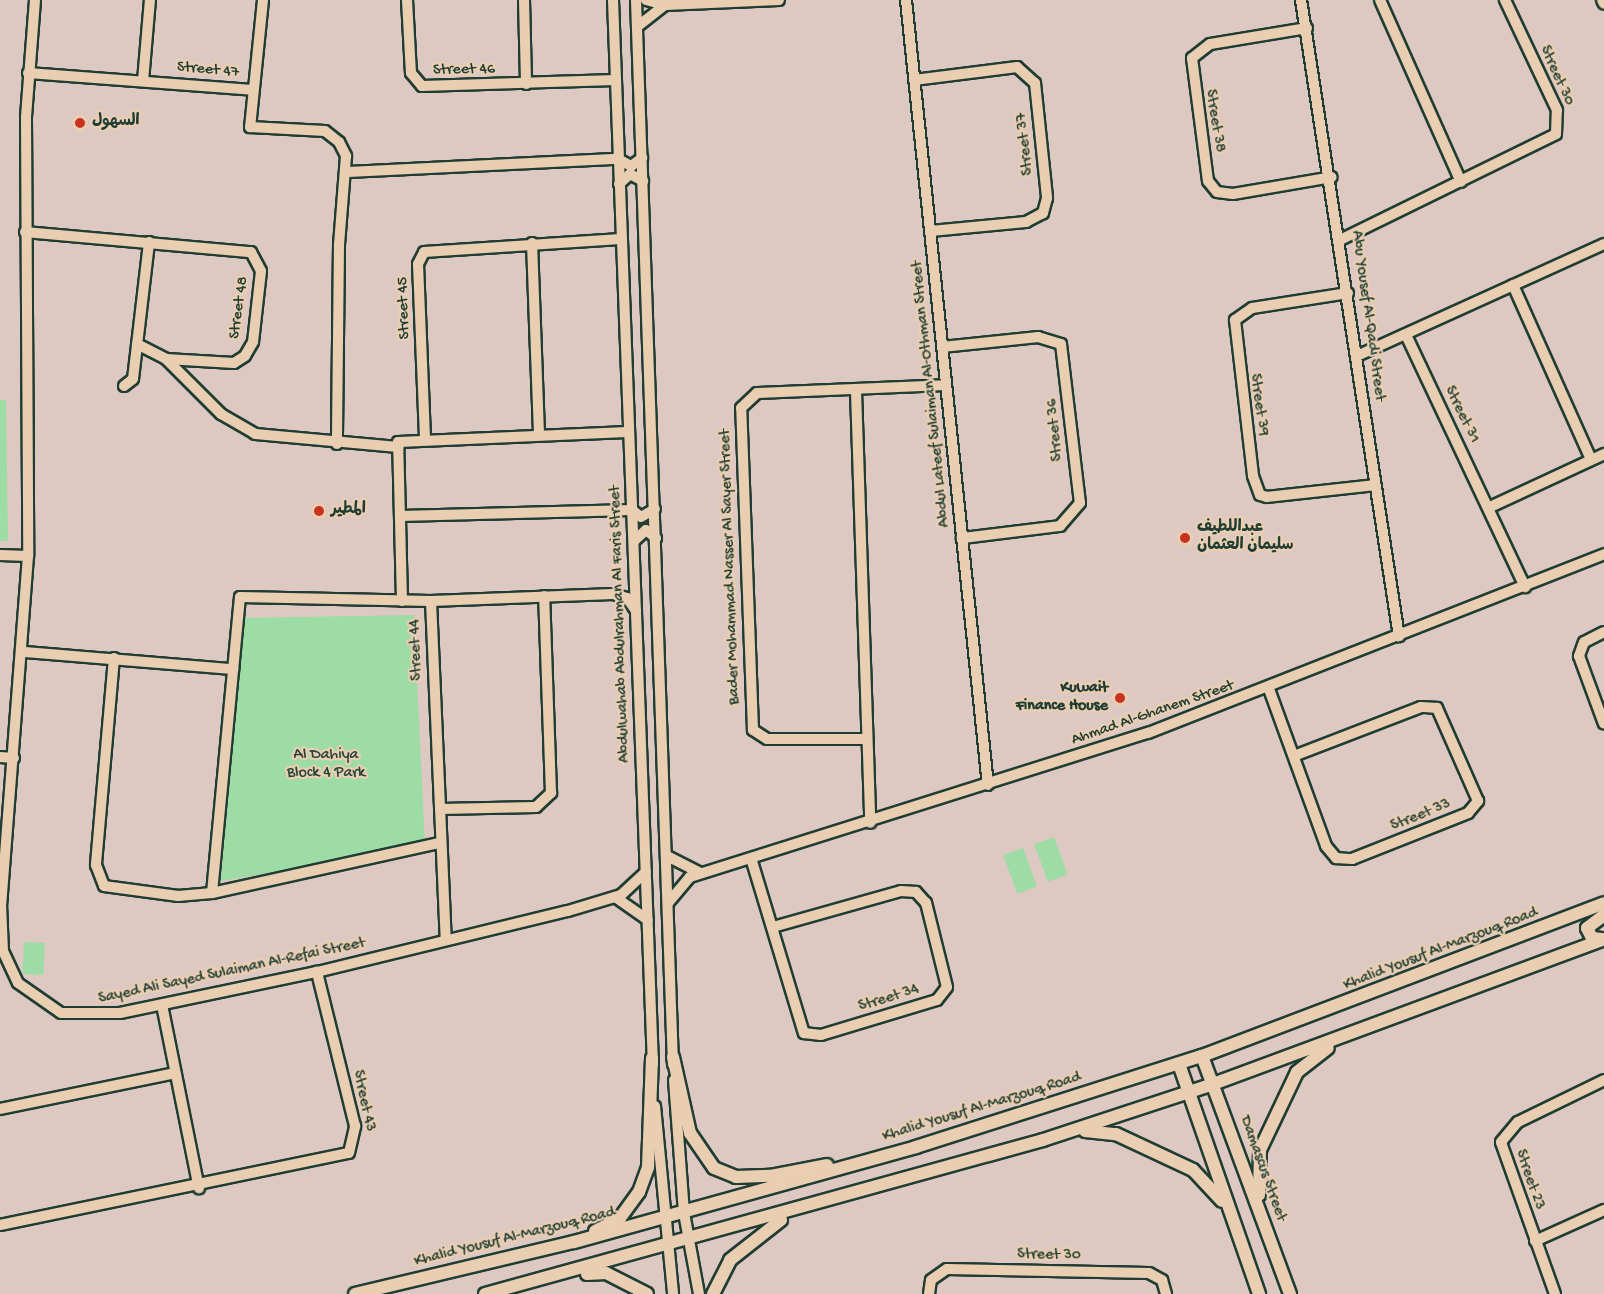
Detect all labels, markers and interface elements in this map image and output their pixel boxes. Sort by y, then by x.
street label: Street 30 [1534,43,1578,109]
street label: Street 47 [176,59,240,83]
street label: Street 46 [433,61,495,81]
street label: Street 38 [1200,88,1228,154]
street label: Street 37 [1013,112,1039,176]
place label: السهول [92,113,140,133]
marker: السهول [73,116,87,130]
street label: Abu Yousef Al-Qadi Street [1346,229,1388,403]
street label: Abdul Lateef Sulaiman Al-Othman Street [908,260,956,528]
street label: Street 48 [226,276,254,340]
street label: Street 45 [394,276,416,340]
street label: Street 39 [1244,373,1272,437]
street label: Street 31 [1439,383,1483,447]
street label: Street 36 [1044,398,1068,462]
street label: Bader Mohammad Nasser Al Sayer Street [717,429,745,705]
street label: Abdulwahab Abdulrahman Al Faris Street [607,485,635,763]
place label: المطير [331,501,366,521]
marker: المطير [312,504,326,518]
place label: عبداللطيف سليمان العثمان [1197,519,1294,557]
marker: عبداللطيف سليمان العثمان [1178,531,1192,545]
street label: Street 44 [406,619,428,681]
street label: Ahmad Al-Ghanem Street [1069,677,1237,751]
place label: Kuwait Finance House [1016,679,1108,717]
marker: Kuwait Finance House [1113,691,1127,705]
park label: Al Dahiya Block 4 Park [287,746,365,784]
street label: Street 33 [1388,795,1454,837]
street label: Khalid Yousuf Al-Marzouq Road [1341,904,1541,996]
street label: Sayed Ali Sayed Sulaiman Al-Refai Street [97,934,367,1010]
street label: Street 34 [856,981,922,1017]
street label: Street 43 [347,1069,379,1133]
street label: Khalid Yousuf Al-Marzouq Road [880,1069,1084,1147]
street label: Damascus Street [1234,1114,1290,1224]
street label: Street 23 [1510,1147,1548,1213]
street label: Khalid Yousuf Al-Marzouq Road [412,1204,618,1272]
street label: Street 30 [1017,1246,1081,1266]

